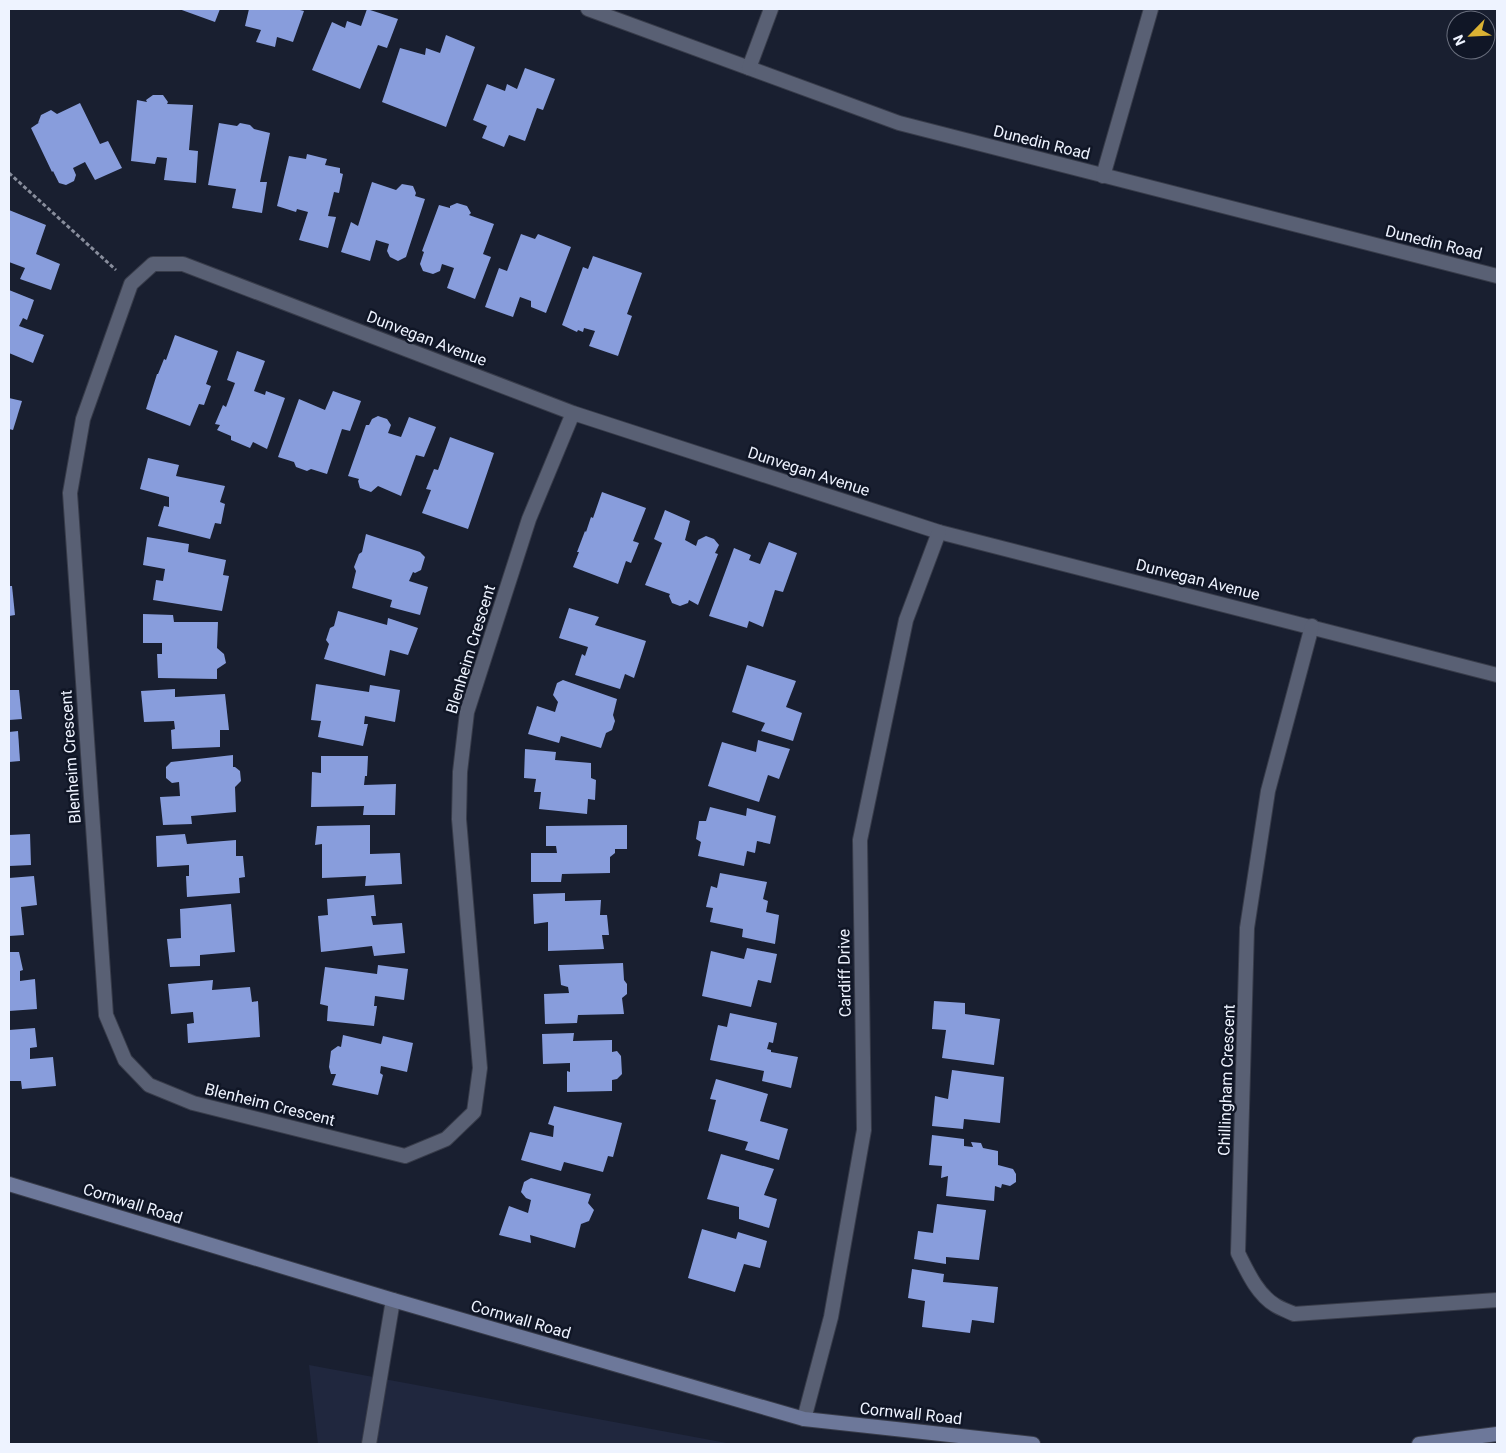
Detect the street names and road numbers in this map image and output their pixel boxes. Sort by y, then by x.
street label: Dunedin Road [992,121,1092,164]
street label: Dunedin Road [1384,221,1484,264]
street label: Dunvegan Avenue [364,307,490,370]
street label: Dunvegan Avenue [745,443,872,500]
street label: Dunvegan Avenue [1134,555,1262,604]
street label: Blenheim Crescent [442,582,499,716]
street label: Blenheim Crescent [56,690,85,824]
street label: Cardiff Drive [834,929,855,1017]
street label: Chillingham Crescent [1214,1004,1239,1156]
street label: Blenheim Crescent [203,1079,337,1130]
street label: Cornwall Road [81,1179,185,1228]
street label: Cornwall Road [469,1296,573,1343]
street label: Cornwall Road [859,1399,963,1428]

